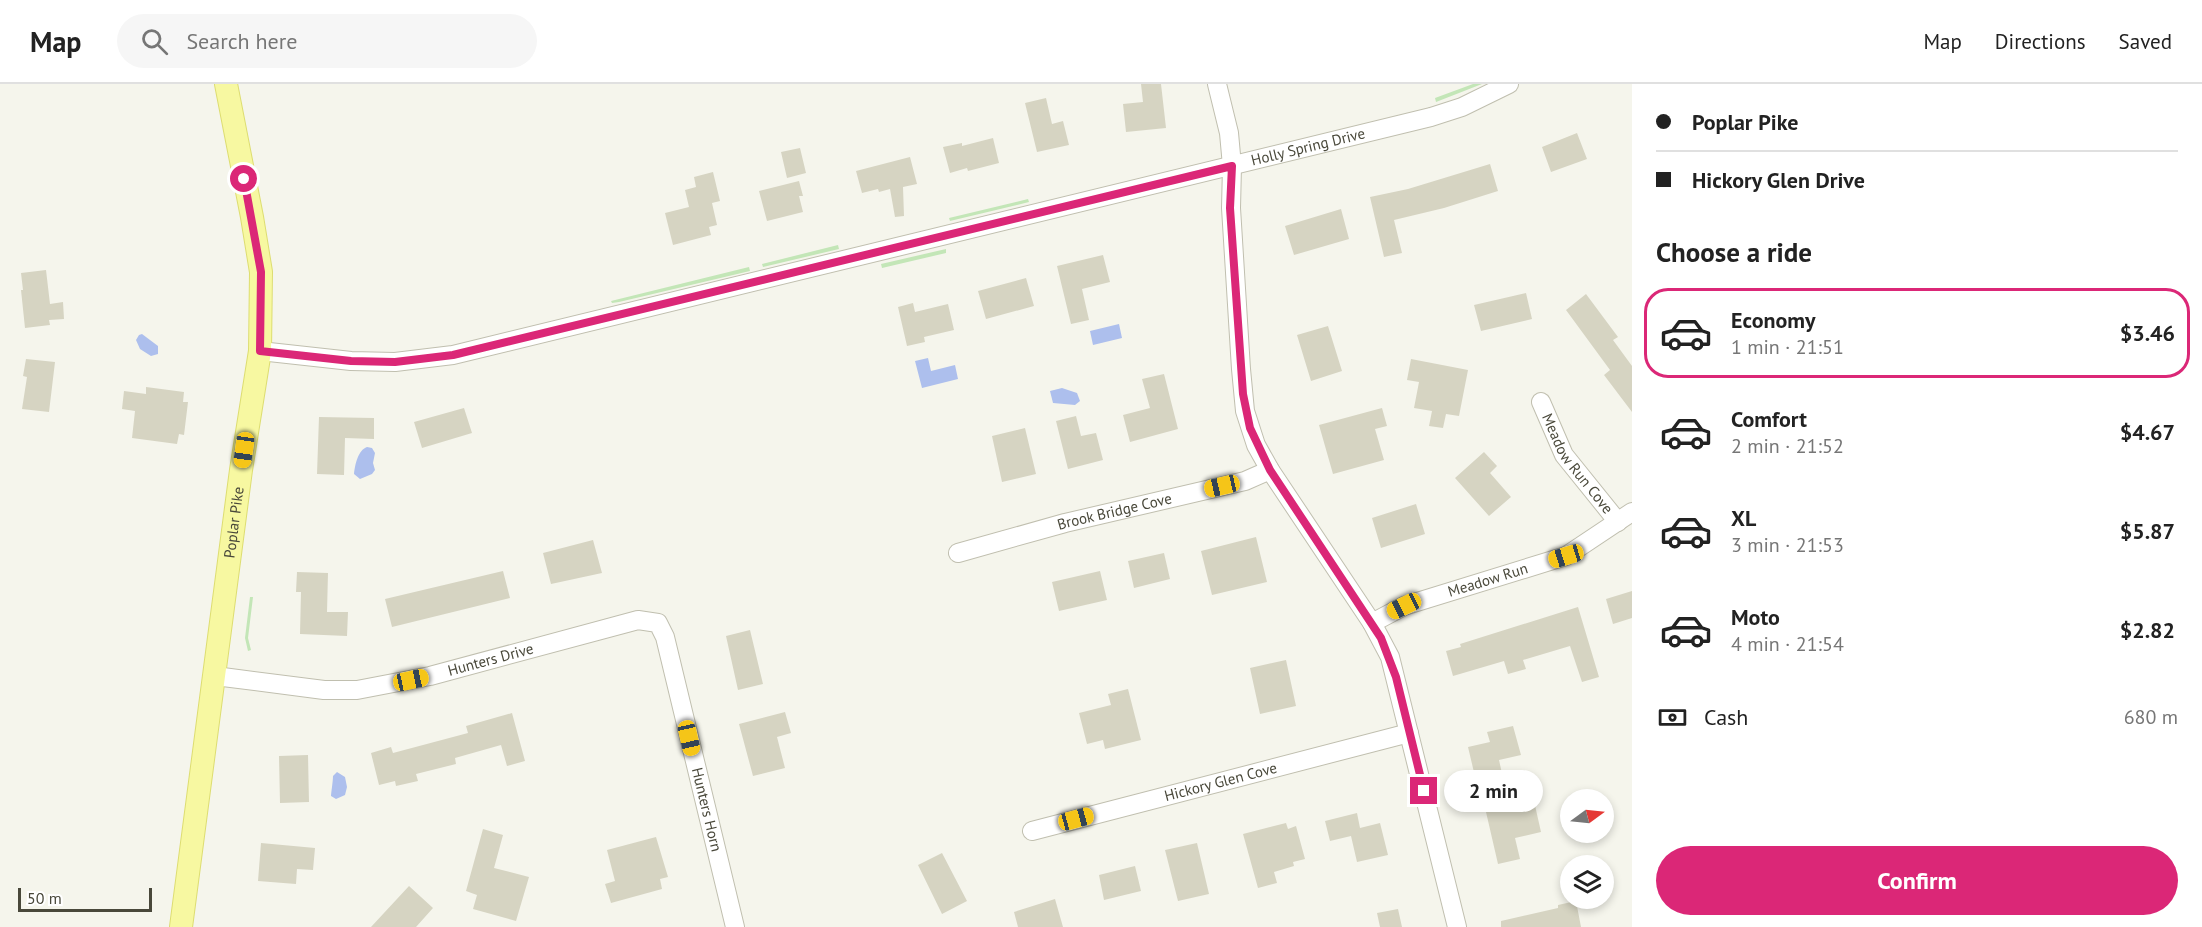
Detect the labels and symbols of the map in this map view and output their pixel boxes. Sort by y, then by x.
street label: Holly Spring Drive [1249,123,1367,169]
route start [230,165,257,192]
street label: Meadow Run Cove [1538,410,1618,517]
car [233,431,255,469]
car [1202,473,1242,499]
street label: Poplar Pike [220,485,248,559]
street label: Brook Bridge Cove [1055,488,1174,534]
car [1546,542,1586,570]
street label: Meadow Run [1445,558,1530,601]
car [1384,590,1424,622]
street label: Hunters Drive [445,639,535,680]
car [392,667,430,693]
car [676,718,702,758]
street label: Hickory Glen Cove [1162,758,1279,805]
street label: Hunters Horn [688,765,726,853]
callout: 2 min [1445,770,1544,812]
route end [1410,777,1437,804]
north arrow [1560,789,1614,843]
car [1056,806,1096,832]
scale bar [18,885,152,912]

